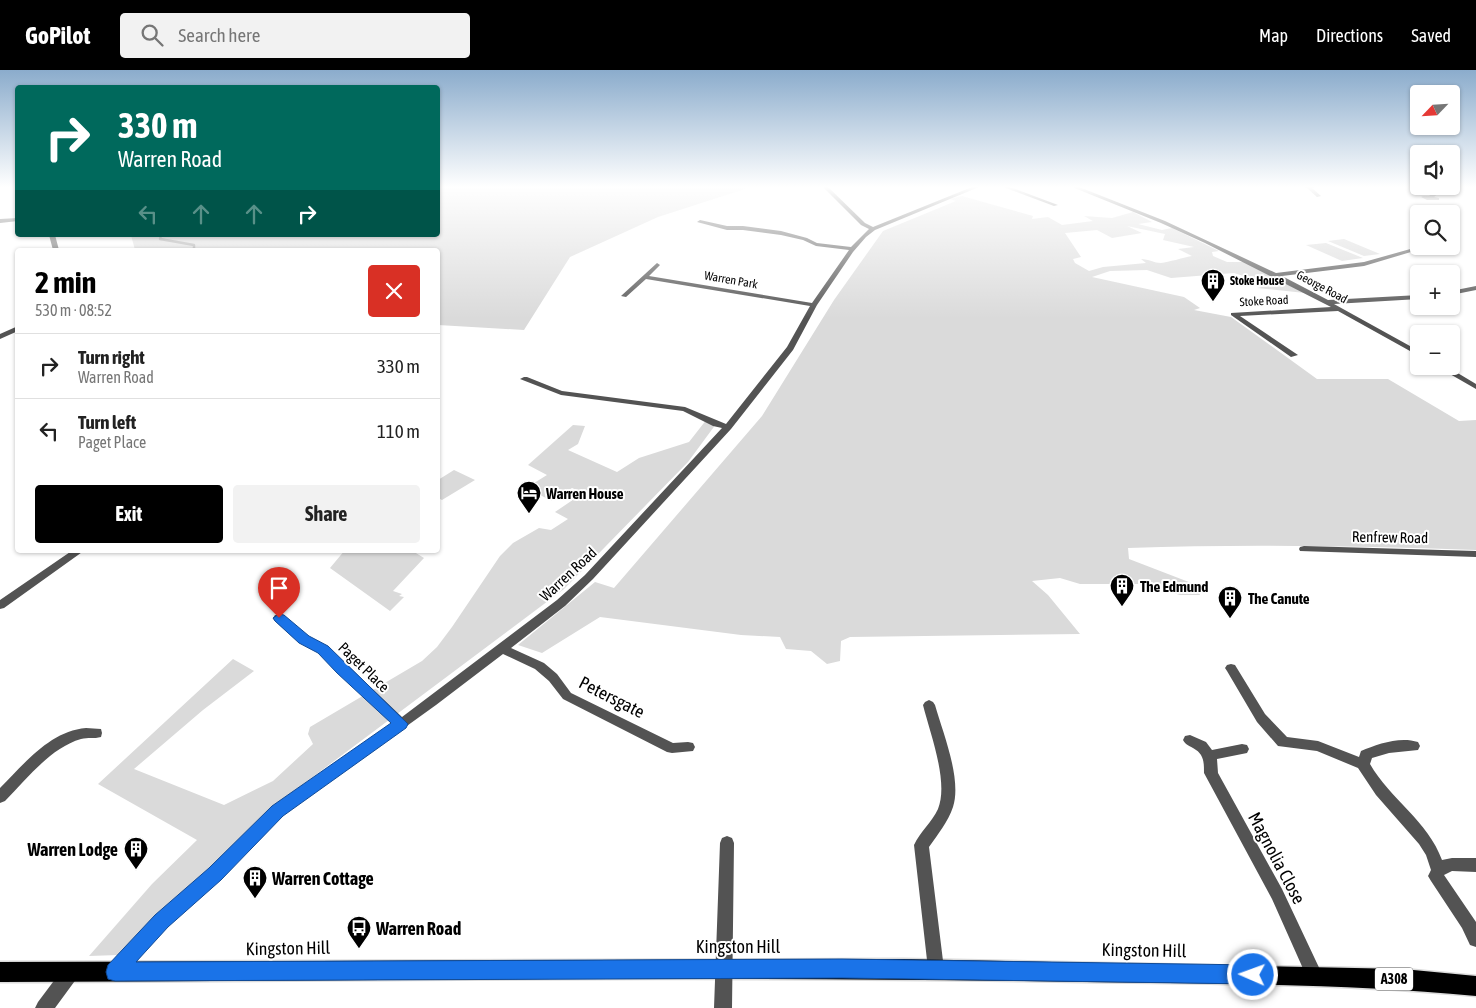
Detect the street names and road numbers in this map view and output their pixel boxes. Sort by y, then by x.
street label: Warren Park [703,268,759,292]
street label: George Road [1294,268,1350,306]
street label: Stoke Road [1239,293,1289,309]
street label: Renfrew Road [1352,528,1428,546]
street label: Warren Road [536,544,600,604]
street label: Paget Place [335,639,393,695]
street label: Petersgate [576,672,648,722]
street label: Magnolia Close [1244,809,1310,907]
street label: Kingston Hill [696,936,781,957]
street label: Kingston Hill [246,937,331,959]
street label: Kingston Hill [1102,939,1187,961]
road number: A308 [1375,968,1413,991]

